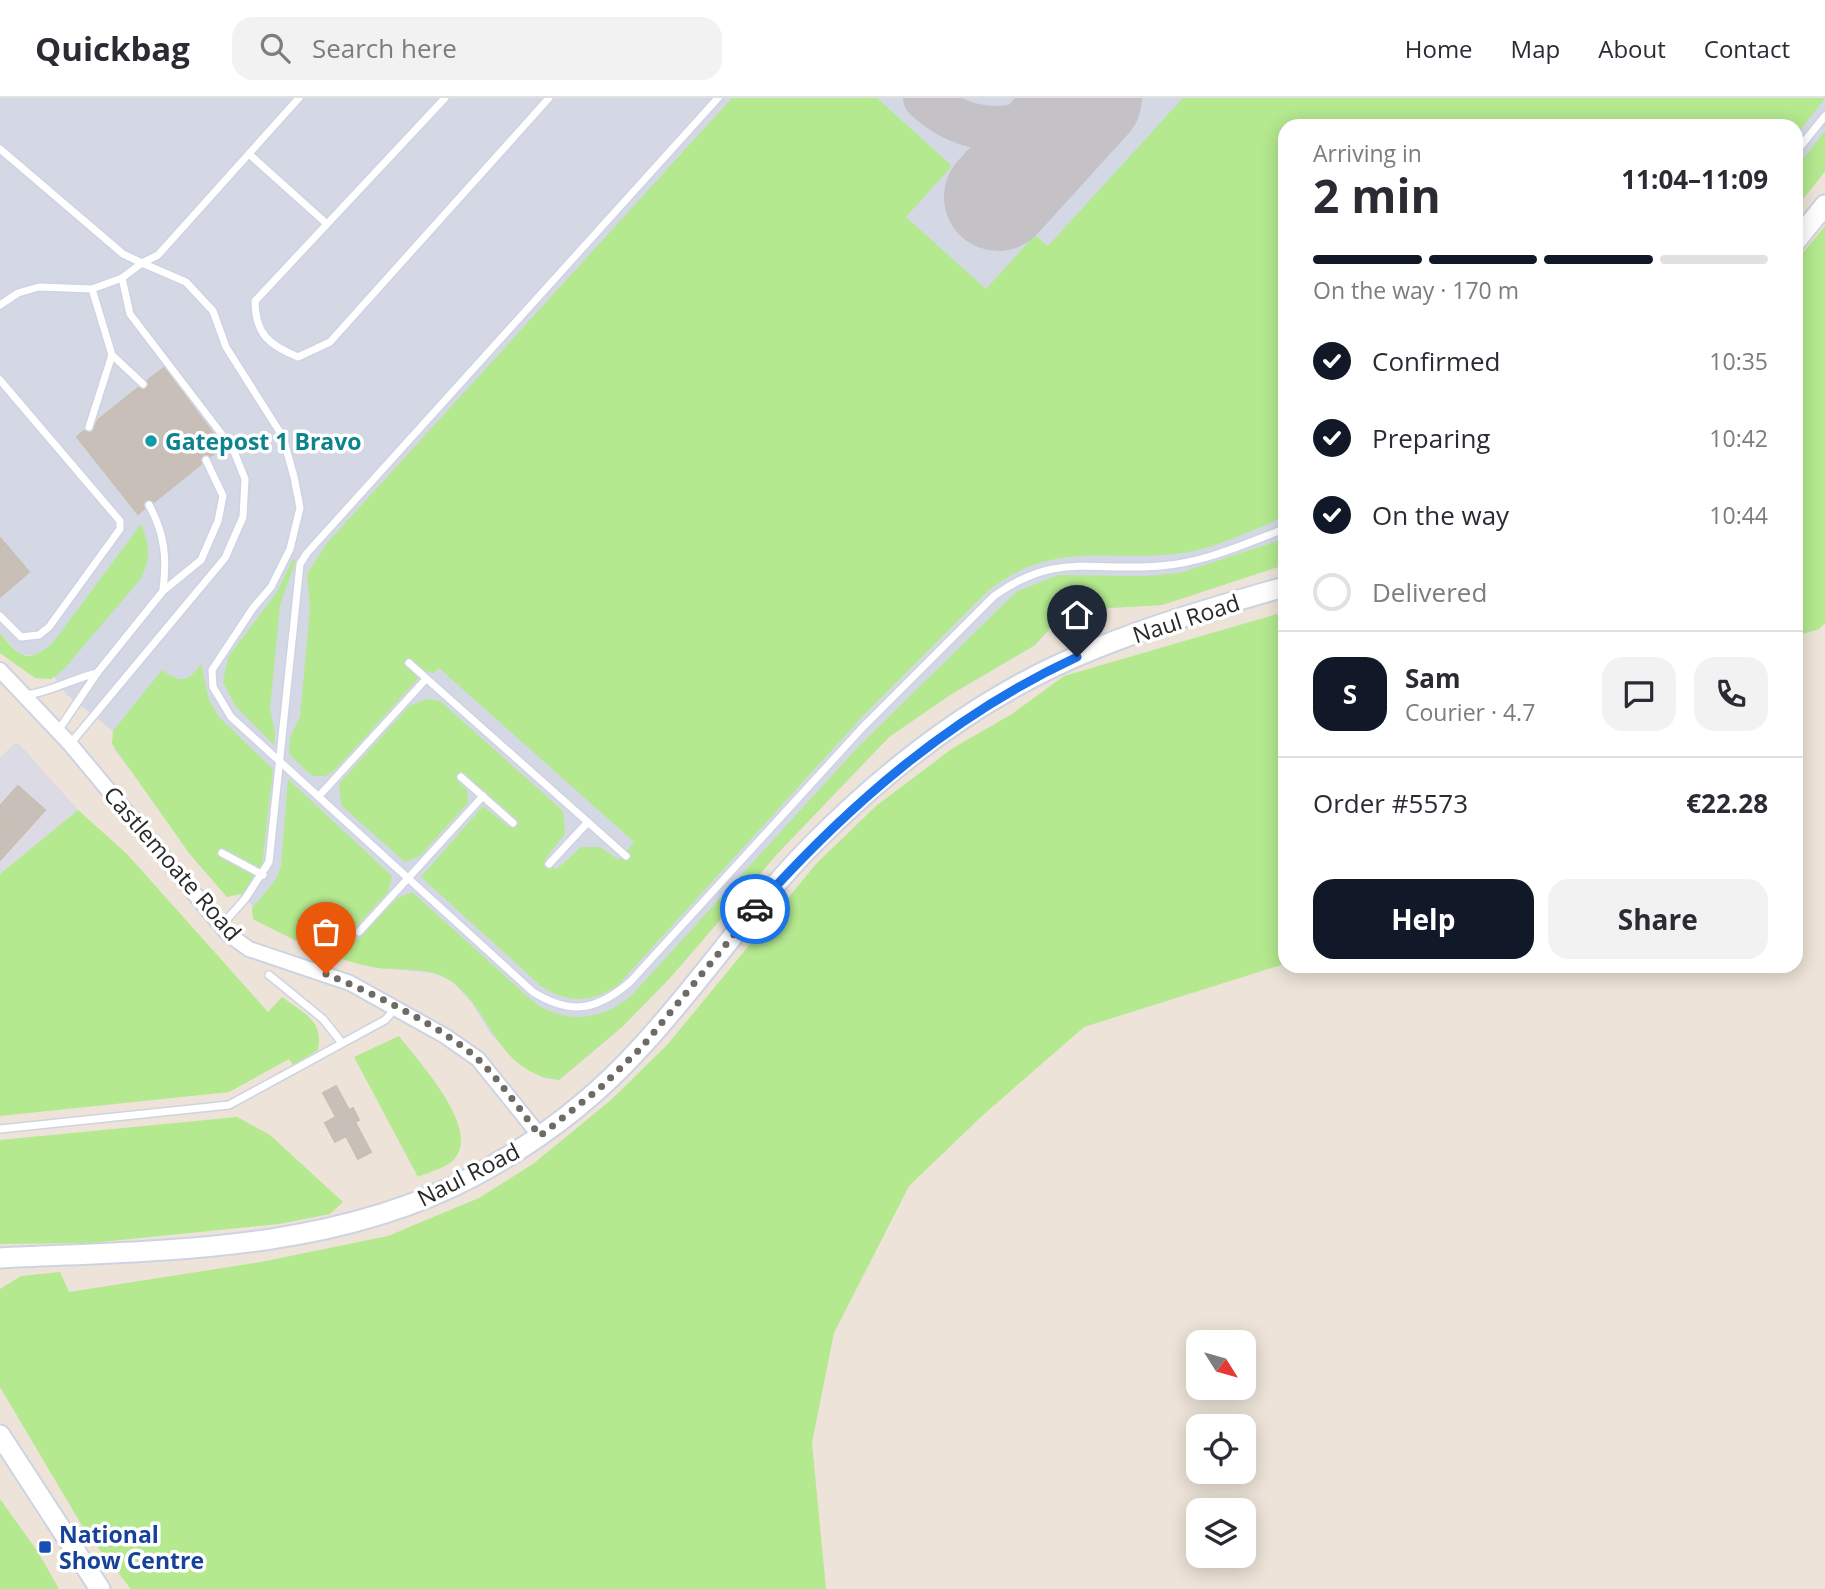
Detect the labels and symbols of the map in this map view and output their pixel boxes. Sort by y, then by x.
place label: Gatepost 1 Bravo [165,425,362,457]
marker: Gatepost 1 Bravo [143,433,159,449]
pin [1047,585,1107,657]
street label: Naul Road [1128,586,1244,650]
street label: Castlemoate Road [97,779,249,947]
courier [720,874,790,944]
pin [296,902,356,974]
street label: Naul Road [411,1135,525,1213]
north arrow [1186,1330,1256,1400]
place label: National Show Centre [59,1518,204,1576]
marker: National Show Centre [37,1539,53,1555]

